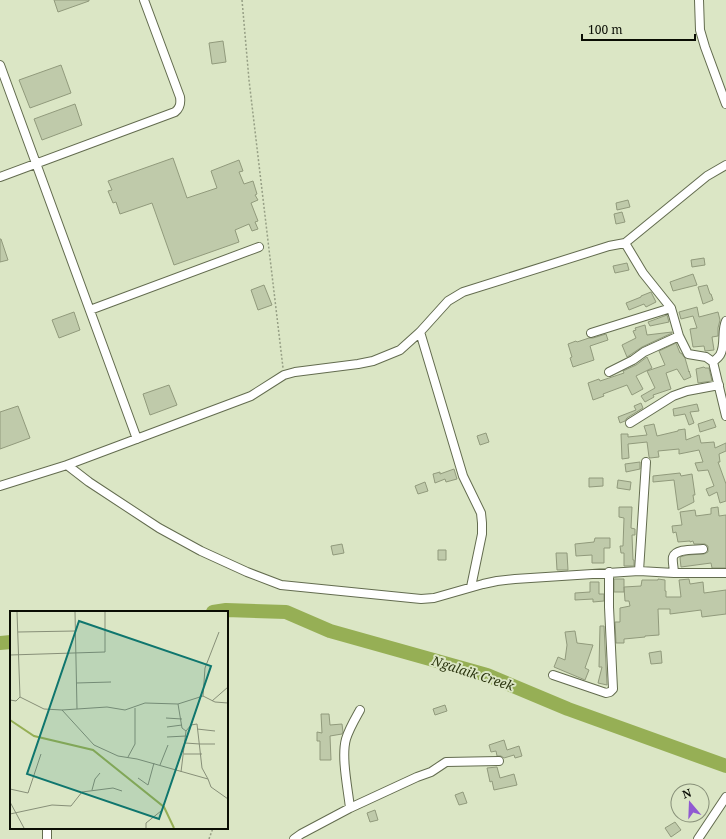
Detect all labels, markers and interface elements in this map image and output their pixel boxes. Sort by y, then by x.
scale bar [582,16,695,42]
text: 100 m [588,21,623,38]
inset map [10,611,228,829]
water label: Ngalaik Creek [429,651,517,695]
north arrow [670,783,710,823]
text: N [680,784,693,802]

